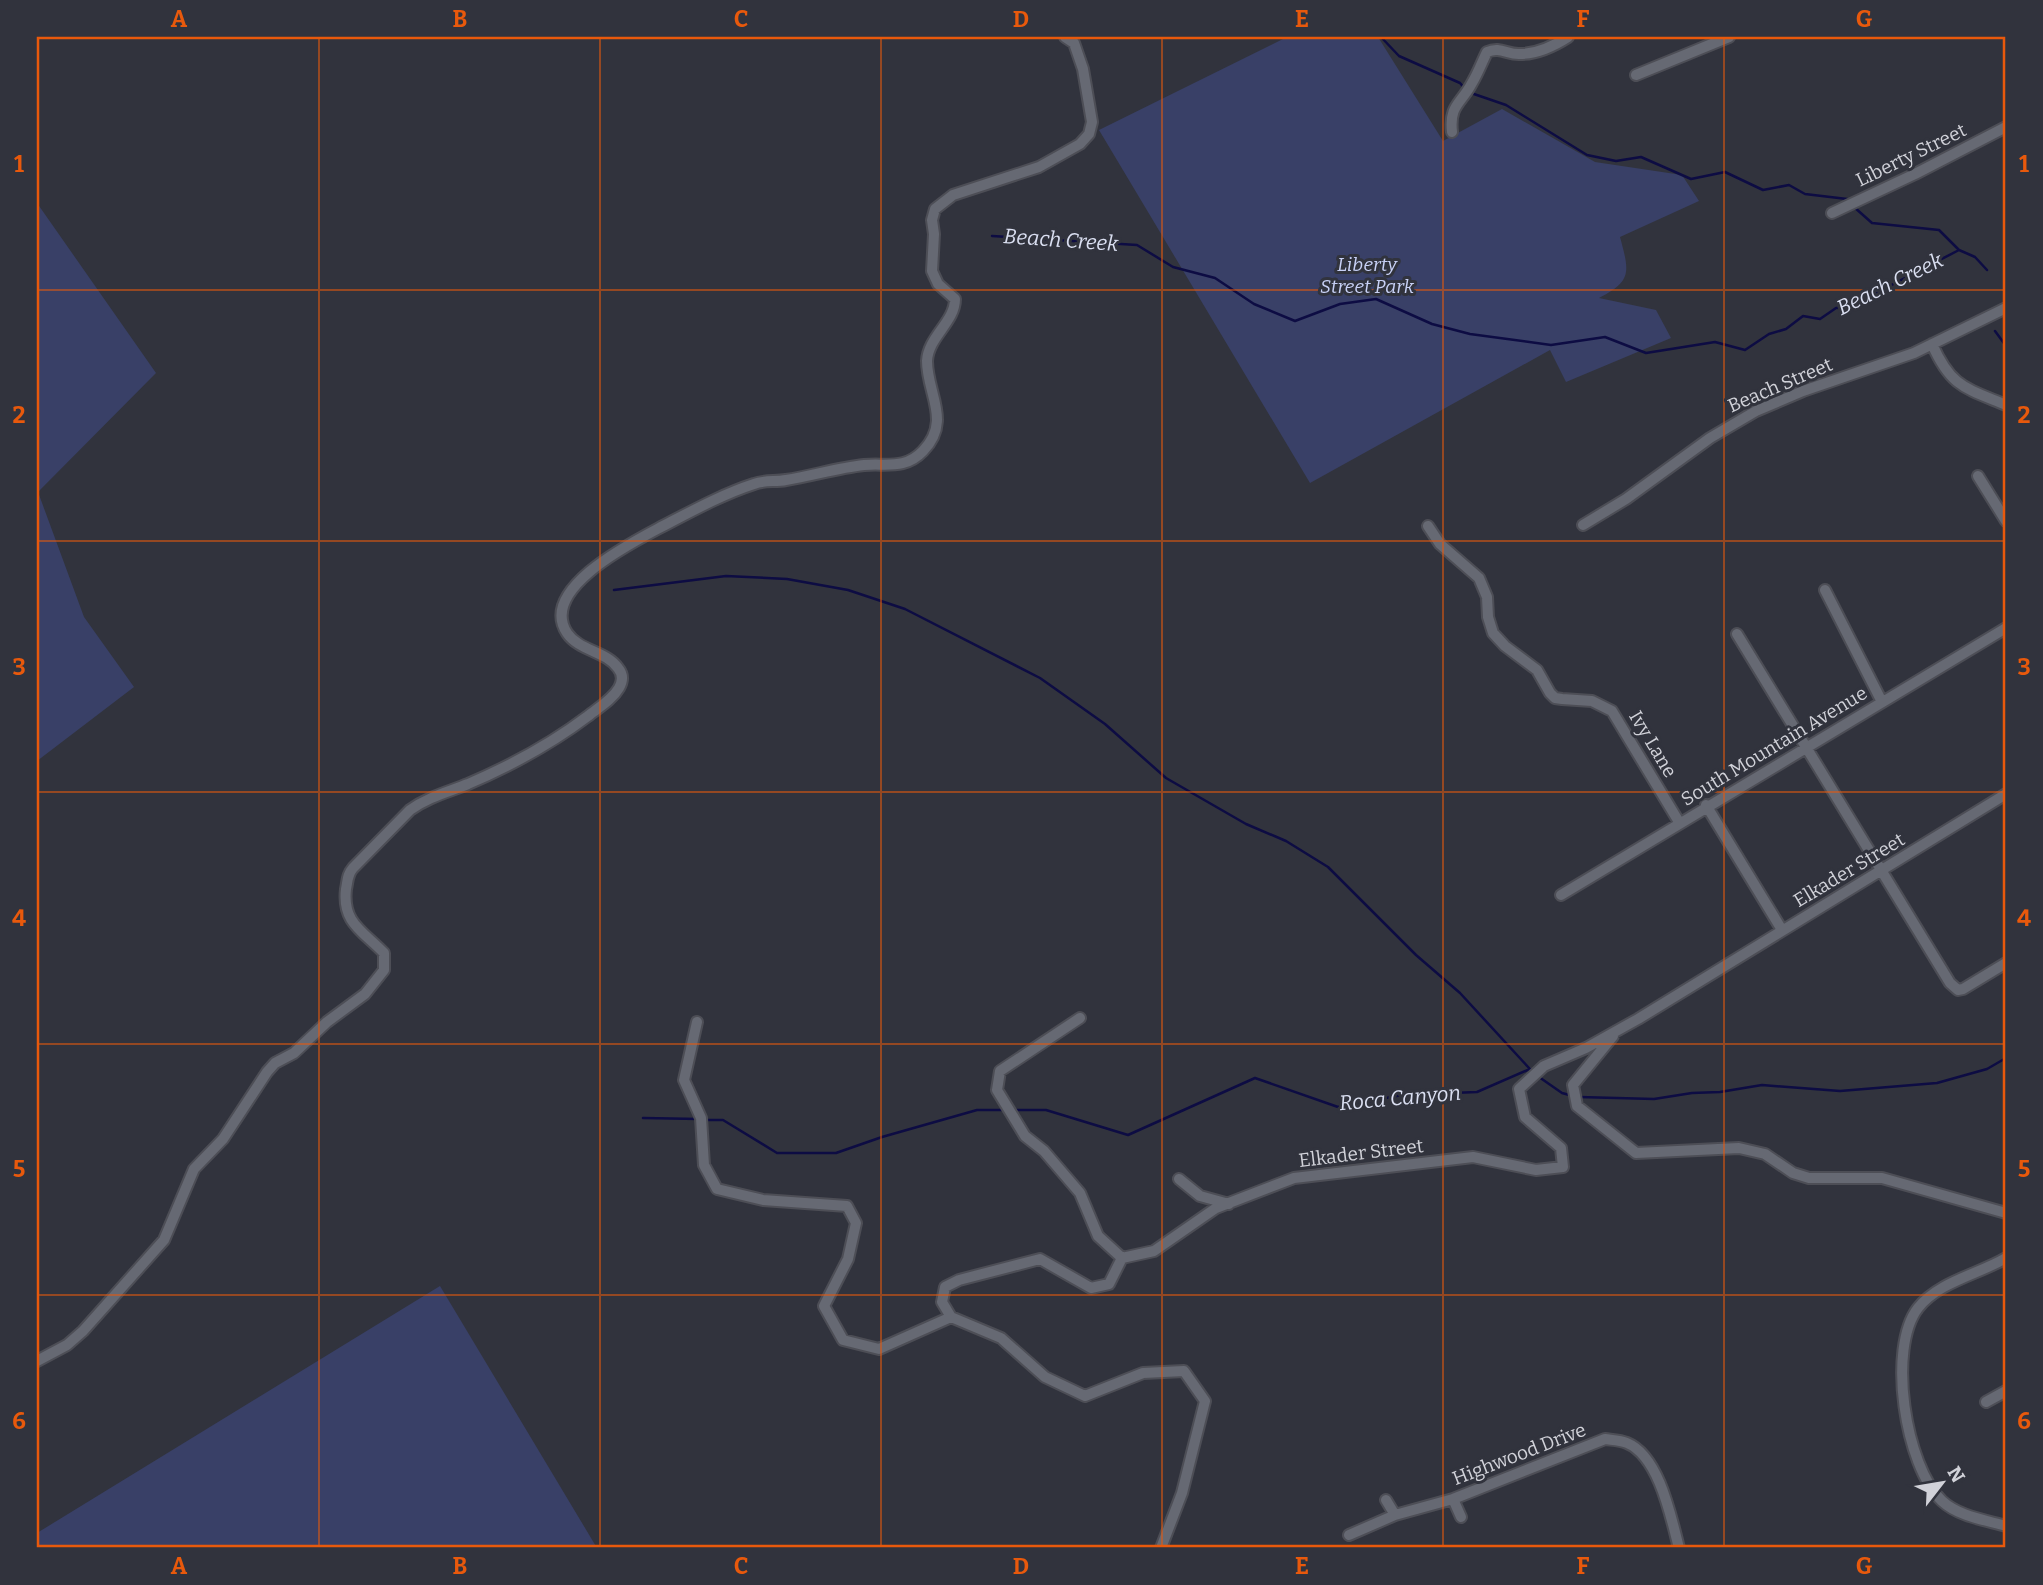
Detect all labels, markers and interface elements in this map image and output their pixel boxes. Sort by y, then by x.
text: A [171,5,188,33]
text: B [453,5,467,33]
text: C [734,5,748,33]
text: D [1013,5,1029,33]
text: E [1295,5,1309,33]
text: F [1577,5,1590,33]
text: G [1856,5,1873,33]
street label: Liberty Street [1852,118,1970,192]
text: 1 [14,150,24,178]
text: 1 [2019,150,2029,178]
water label: Beach Creek [1003,223,1120,257]
water label: Beach Creek [1833,247,1948,321]
park label: Liberty Street Park [1320,253,1415,298]
street label: Beach Street [1724,353,1836,417]
text: 2 [13,401,26,429]
text: 2 [2018,401,2031,429]
text: 3 [12,653,26,681]
text: 3 [2017,653,2031,681]
street label: South Mountain Avenue [1677,681,1871,811]
street label: Ivy Lane [1624,707,1682,781]
street label: Elkader Street [1789,828,1909,912]
text: 4 [12,904,26,932]
text: 4 [2017,904,2031,932]
water label: Roca Canyon [1338,1080,1462,1116]
street label: Elkader Street [1297,1134,1425,1172]
text: 5 [13,1155,25,1183]
text: 5 [2018,1155,2030,1183]
text: 6 [12,1407,26,1435]
text: 6 [2017,1407,2031,1435]
street label: Highwood Drive [1449,1418,1589,1490]
north arrow [1906,1448,1976,1518]
text: N [1943,1462,1970,1487]
text: A [171,1552,188,1580]
text: B [453,1552,467,1580]
text: C [734,1552,748,1580]
text: D [1013,1552,1029,1580]
text: E [1295,1552,1309,1580]
text: F [1577,1552,1590,1580]
text: G [1856,1552,1873,1580]

